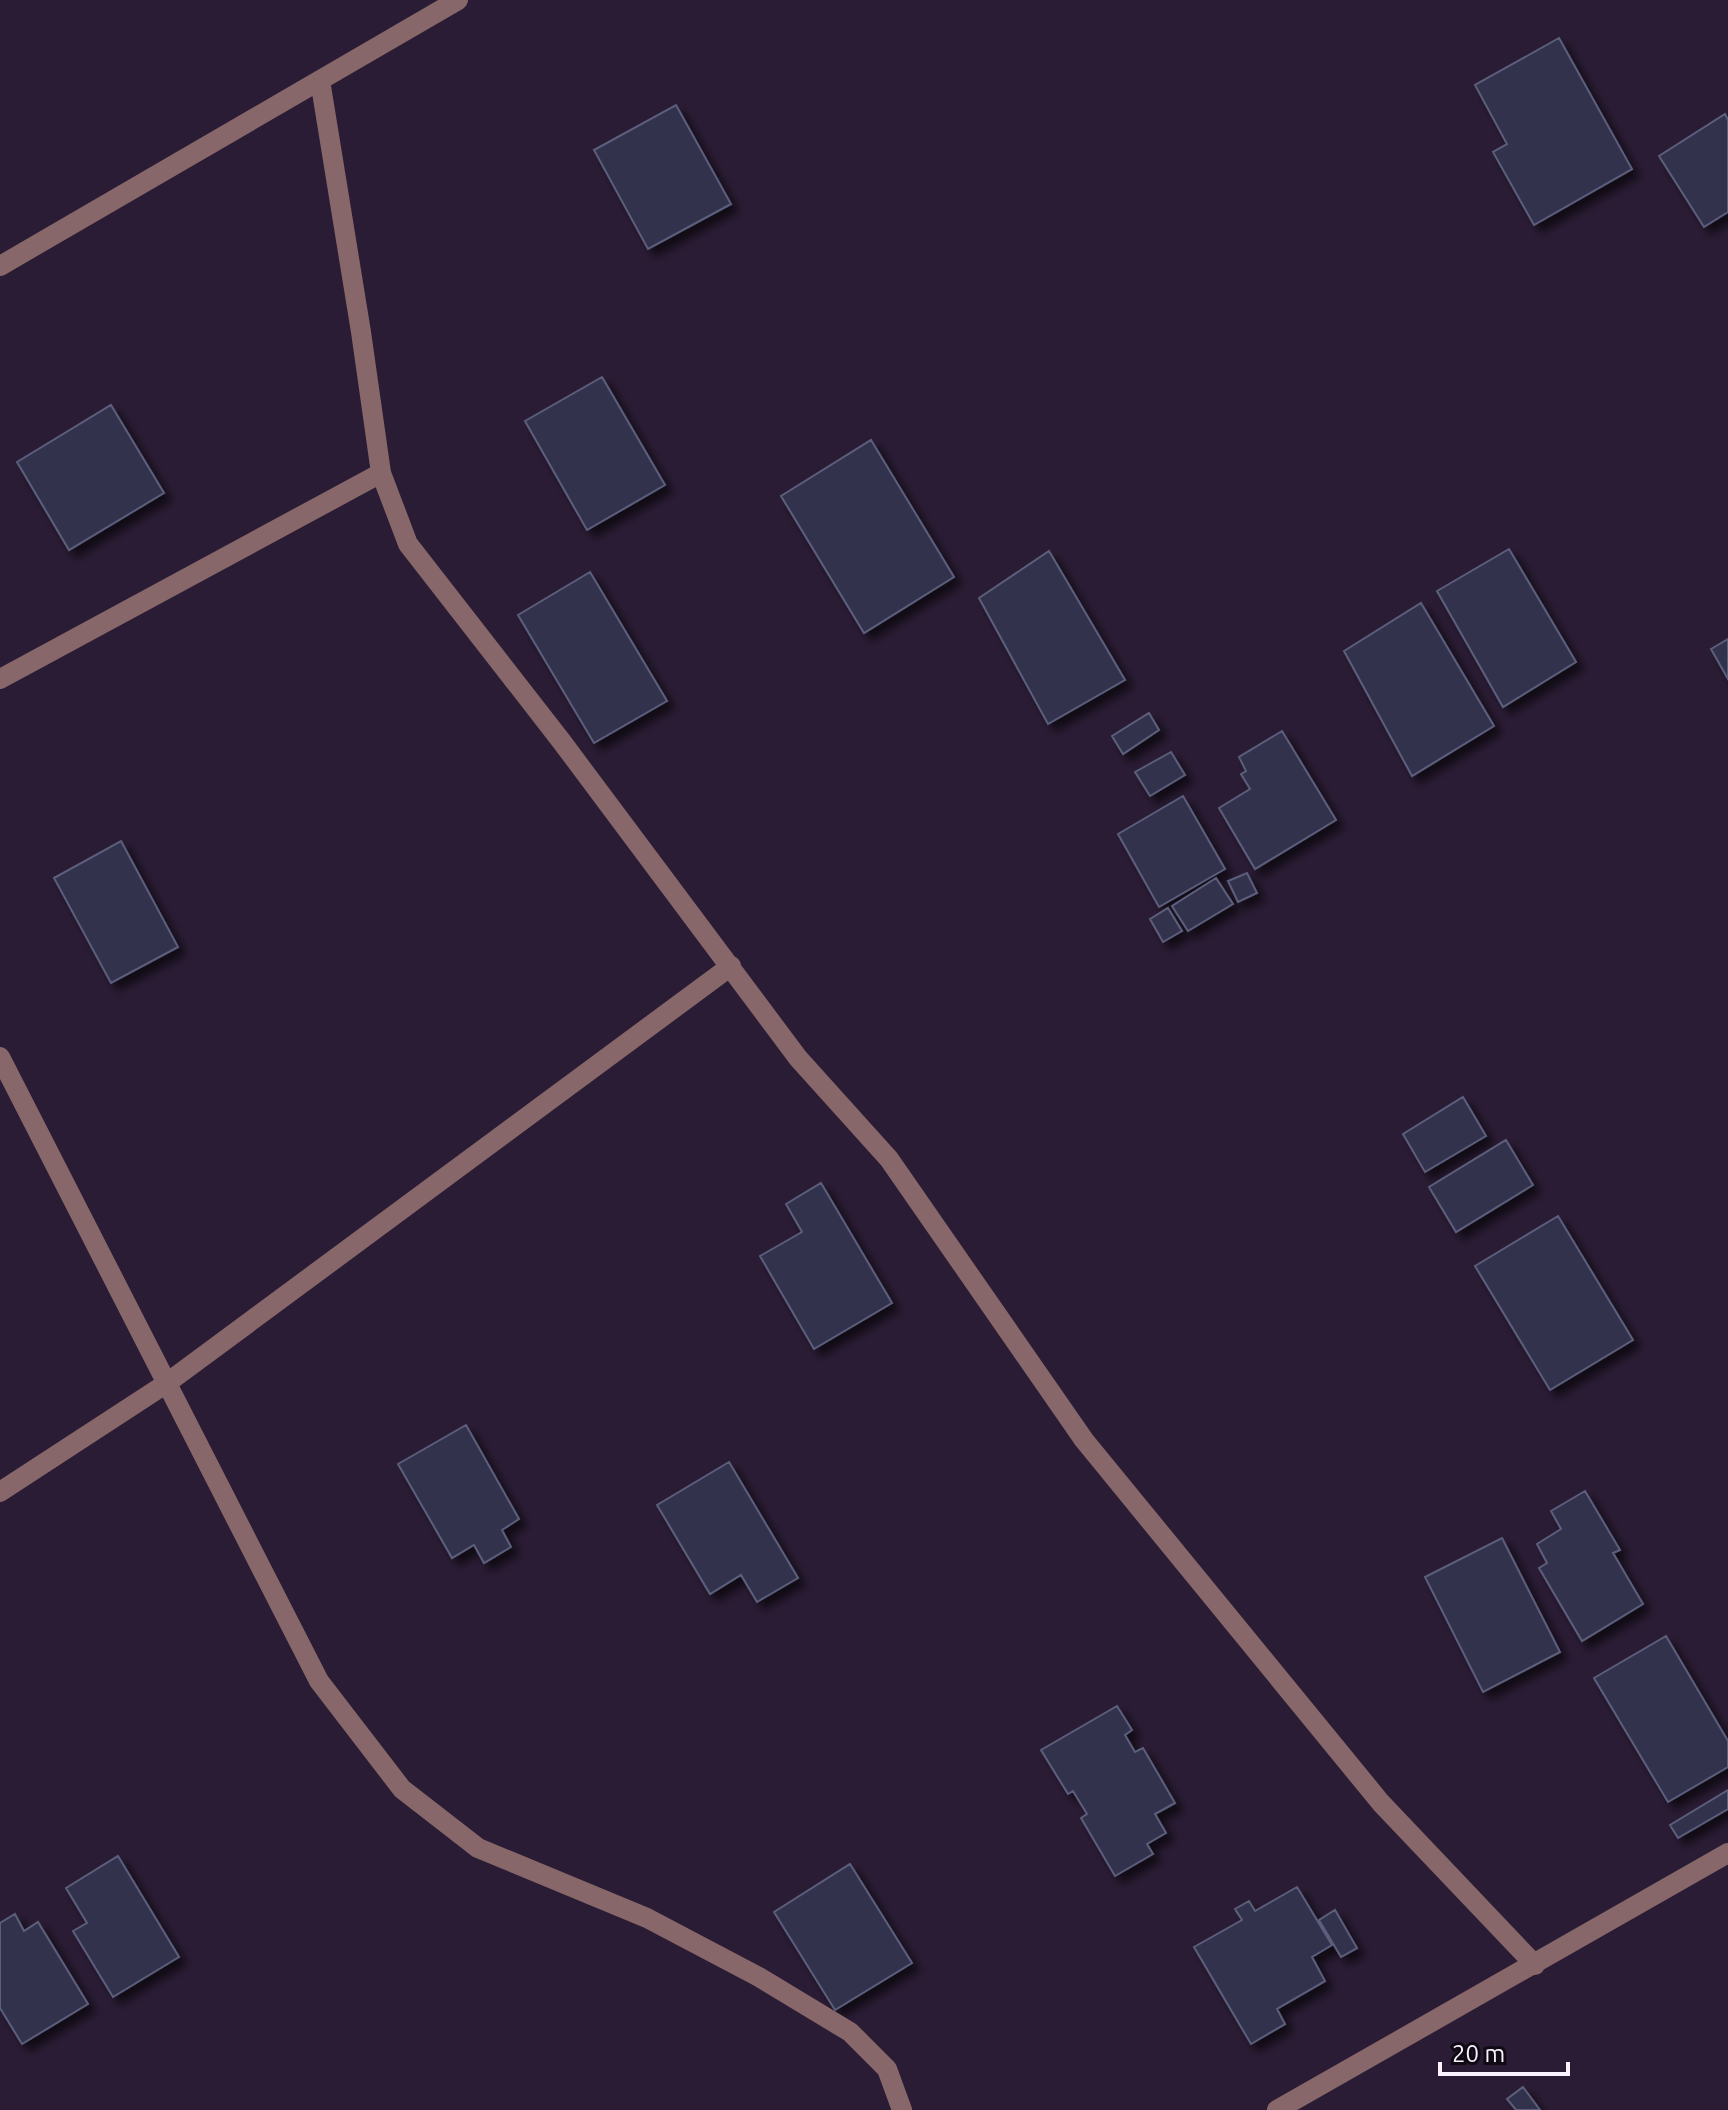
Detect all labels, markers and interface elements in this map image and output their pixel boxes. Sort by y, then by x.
scale bar [1440,2026,1568,2076]
text: 20 m [1452,2040,1505,2067]

